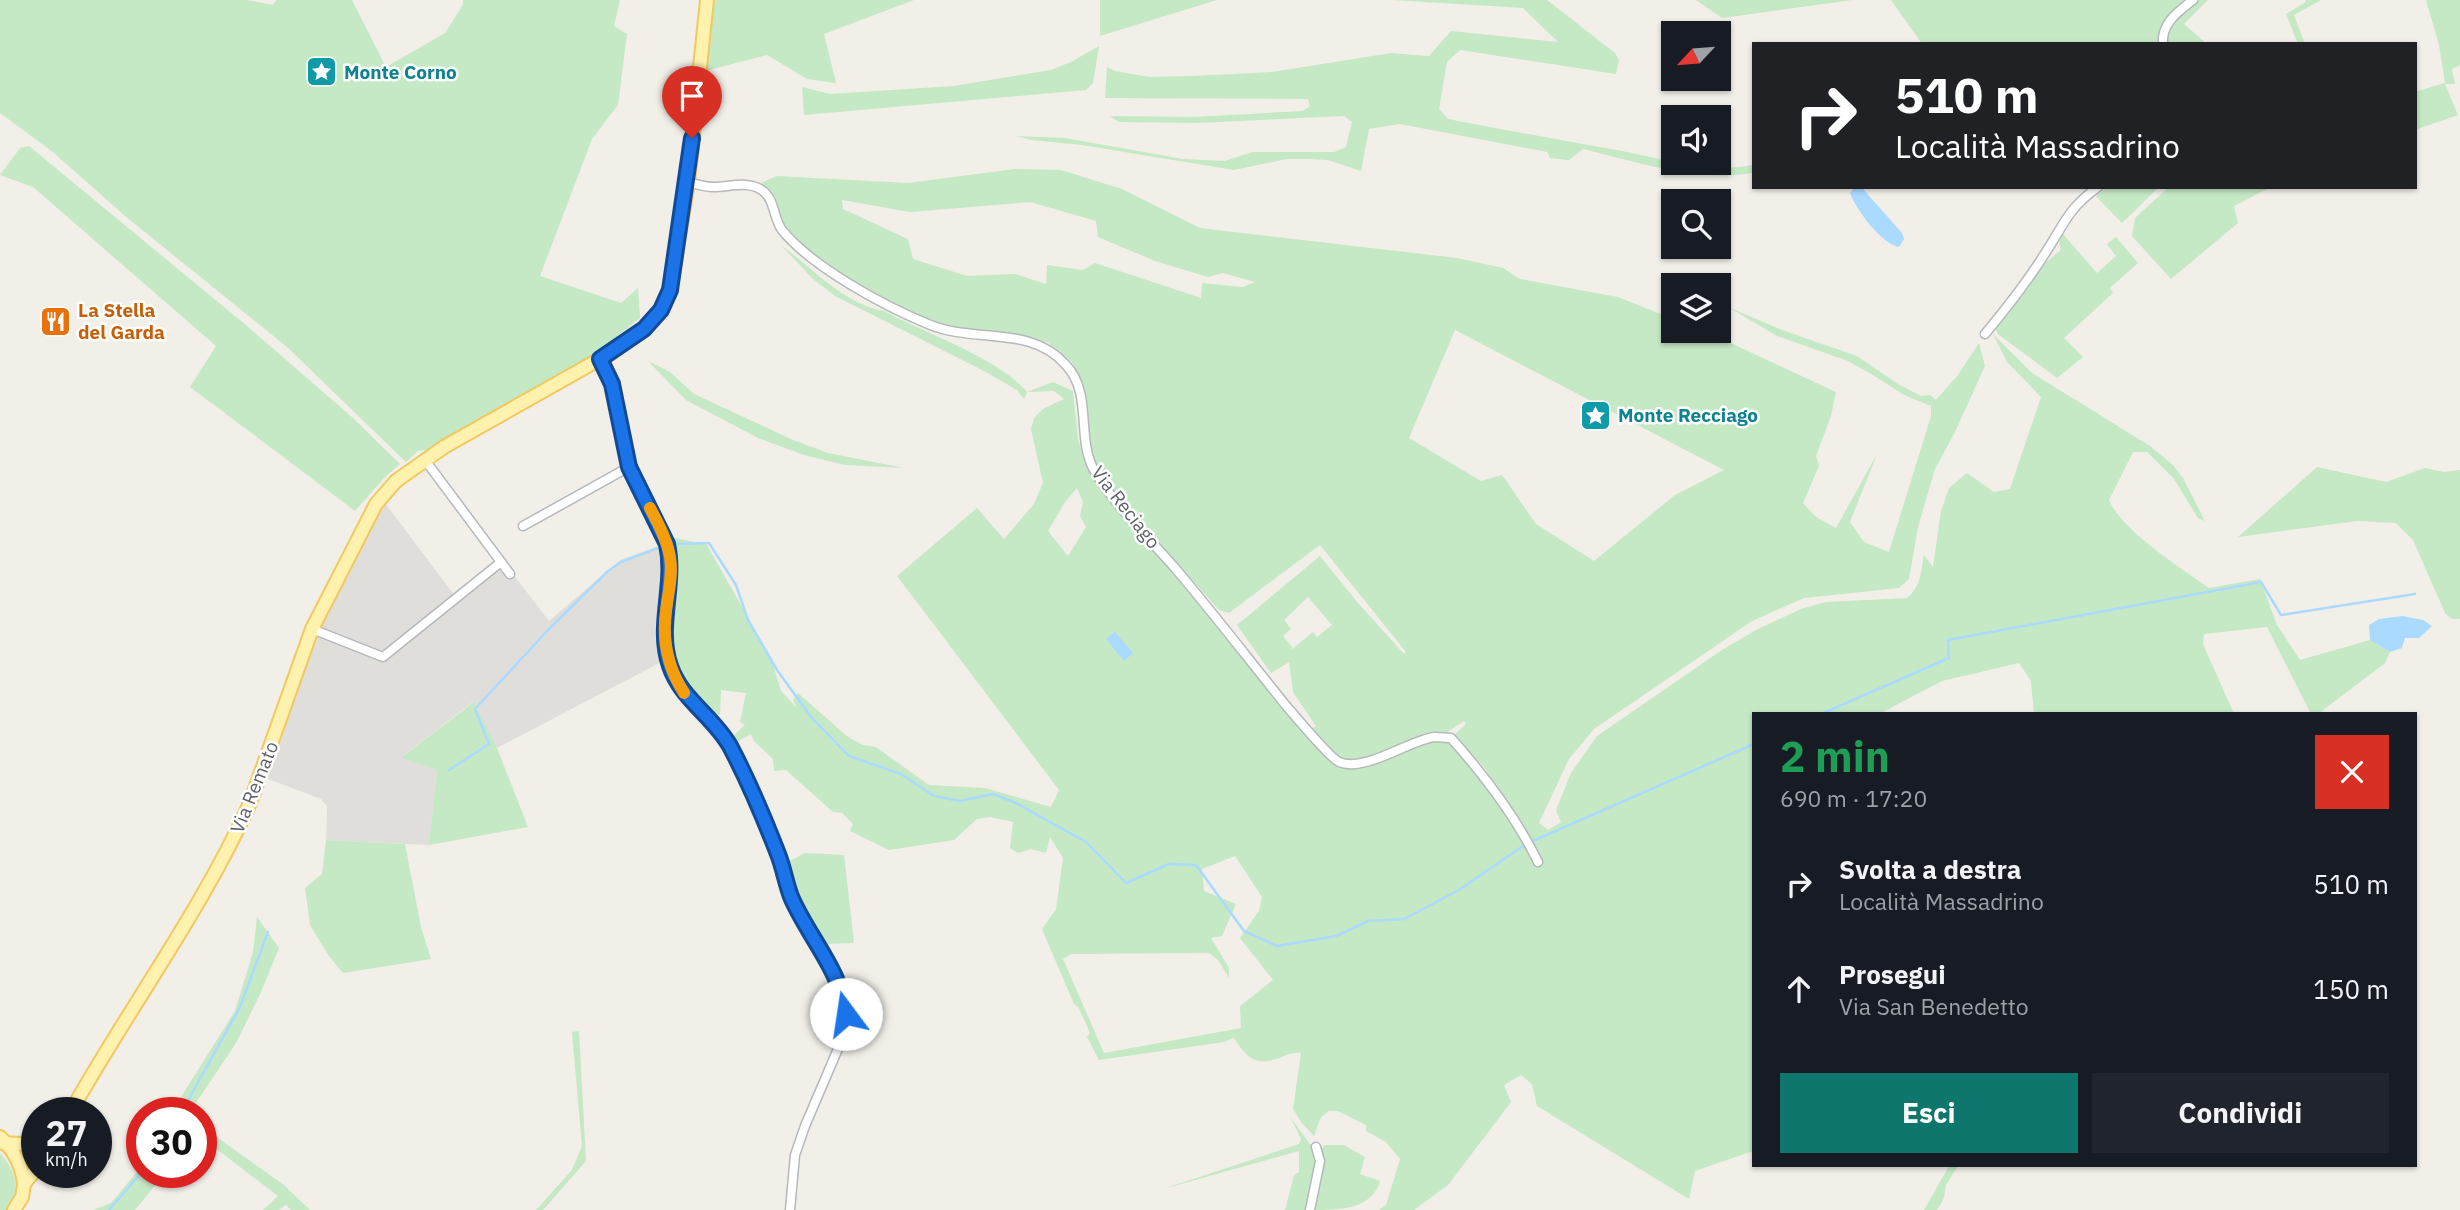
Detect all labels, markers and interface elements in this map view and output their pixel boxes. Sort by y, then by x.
north arrow [1661,21,1731,91]
map controls [1661,21,1731,343]
place icon: Monte Corno [304,55,338,89]
place label: Monte Corno [344,60,457,84]
text: 510 m [1895,63,2039,126]
pin [662,66,722,138]
icon: right [1780,70,1871,161]
icon: arrive [673,77,711,115]
button: sound [1661,105,1731,175]
text: Località Massadrino [1895,125,2180,167]
button: search [1661,189,1731,259]
button: layers [1661,273,1731,343]
place label: La Stella del Garda [78,298,165,344]
restaurant icon: La Stella del Garda [38,304,72,338]
place icon: Monte Recciago [1578,398,1612,432]
place label: Monte Recciago [1618,403,1758,427]
street label: Via Reciago [1086,461,1166,553]
text: 2 min [1780,729,1890,784]
button: close [2315,735,2389,809]
street label: Via Remato [225,737,283,837]
text: 690 m · 17:20 [1780,783,1927,813]
text: Svolta a destra [1839,852,2021,886]
icon: right [1780,865,1818,903]
text: 510 m [2313,867,2389,901]
text: Località Massadrino [1839,886,2044,916]
text: Prosegui [1839,957,1946,991]
icon: ahead [1780,970,1818,1008]
text: 150 m [2313,972,2389,1006]
position arrow [809,977,883,1051]
text: Via San Benedetto [1839,991,2029,1021]
button: Esci [1780,1073,2078,1153]
button: Condividi [2092,1073,2389,1153]
speed limit sign: 30 [126,1097,217,1188]
text: 27 [45,1110,88,1156]
text: km/h [45,1148,88,1171]

